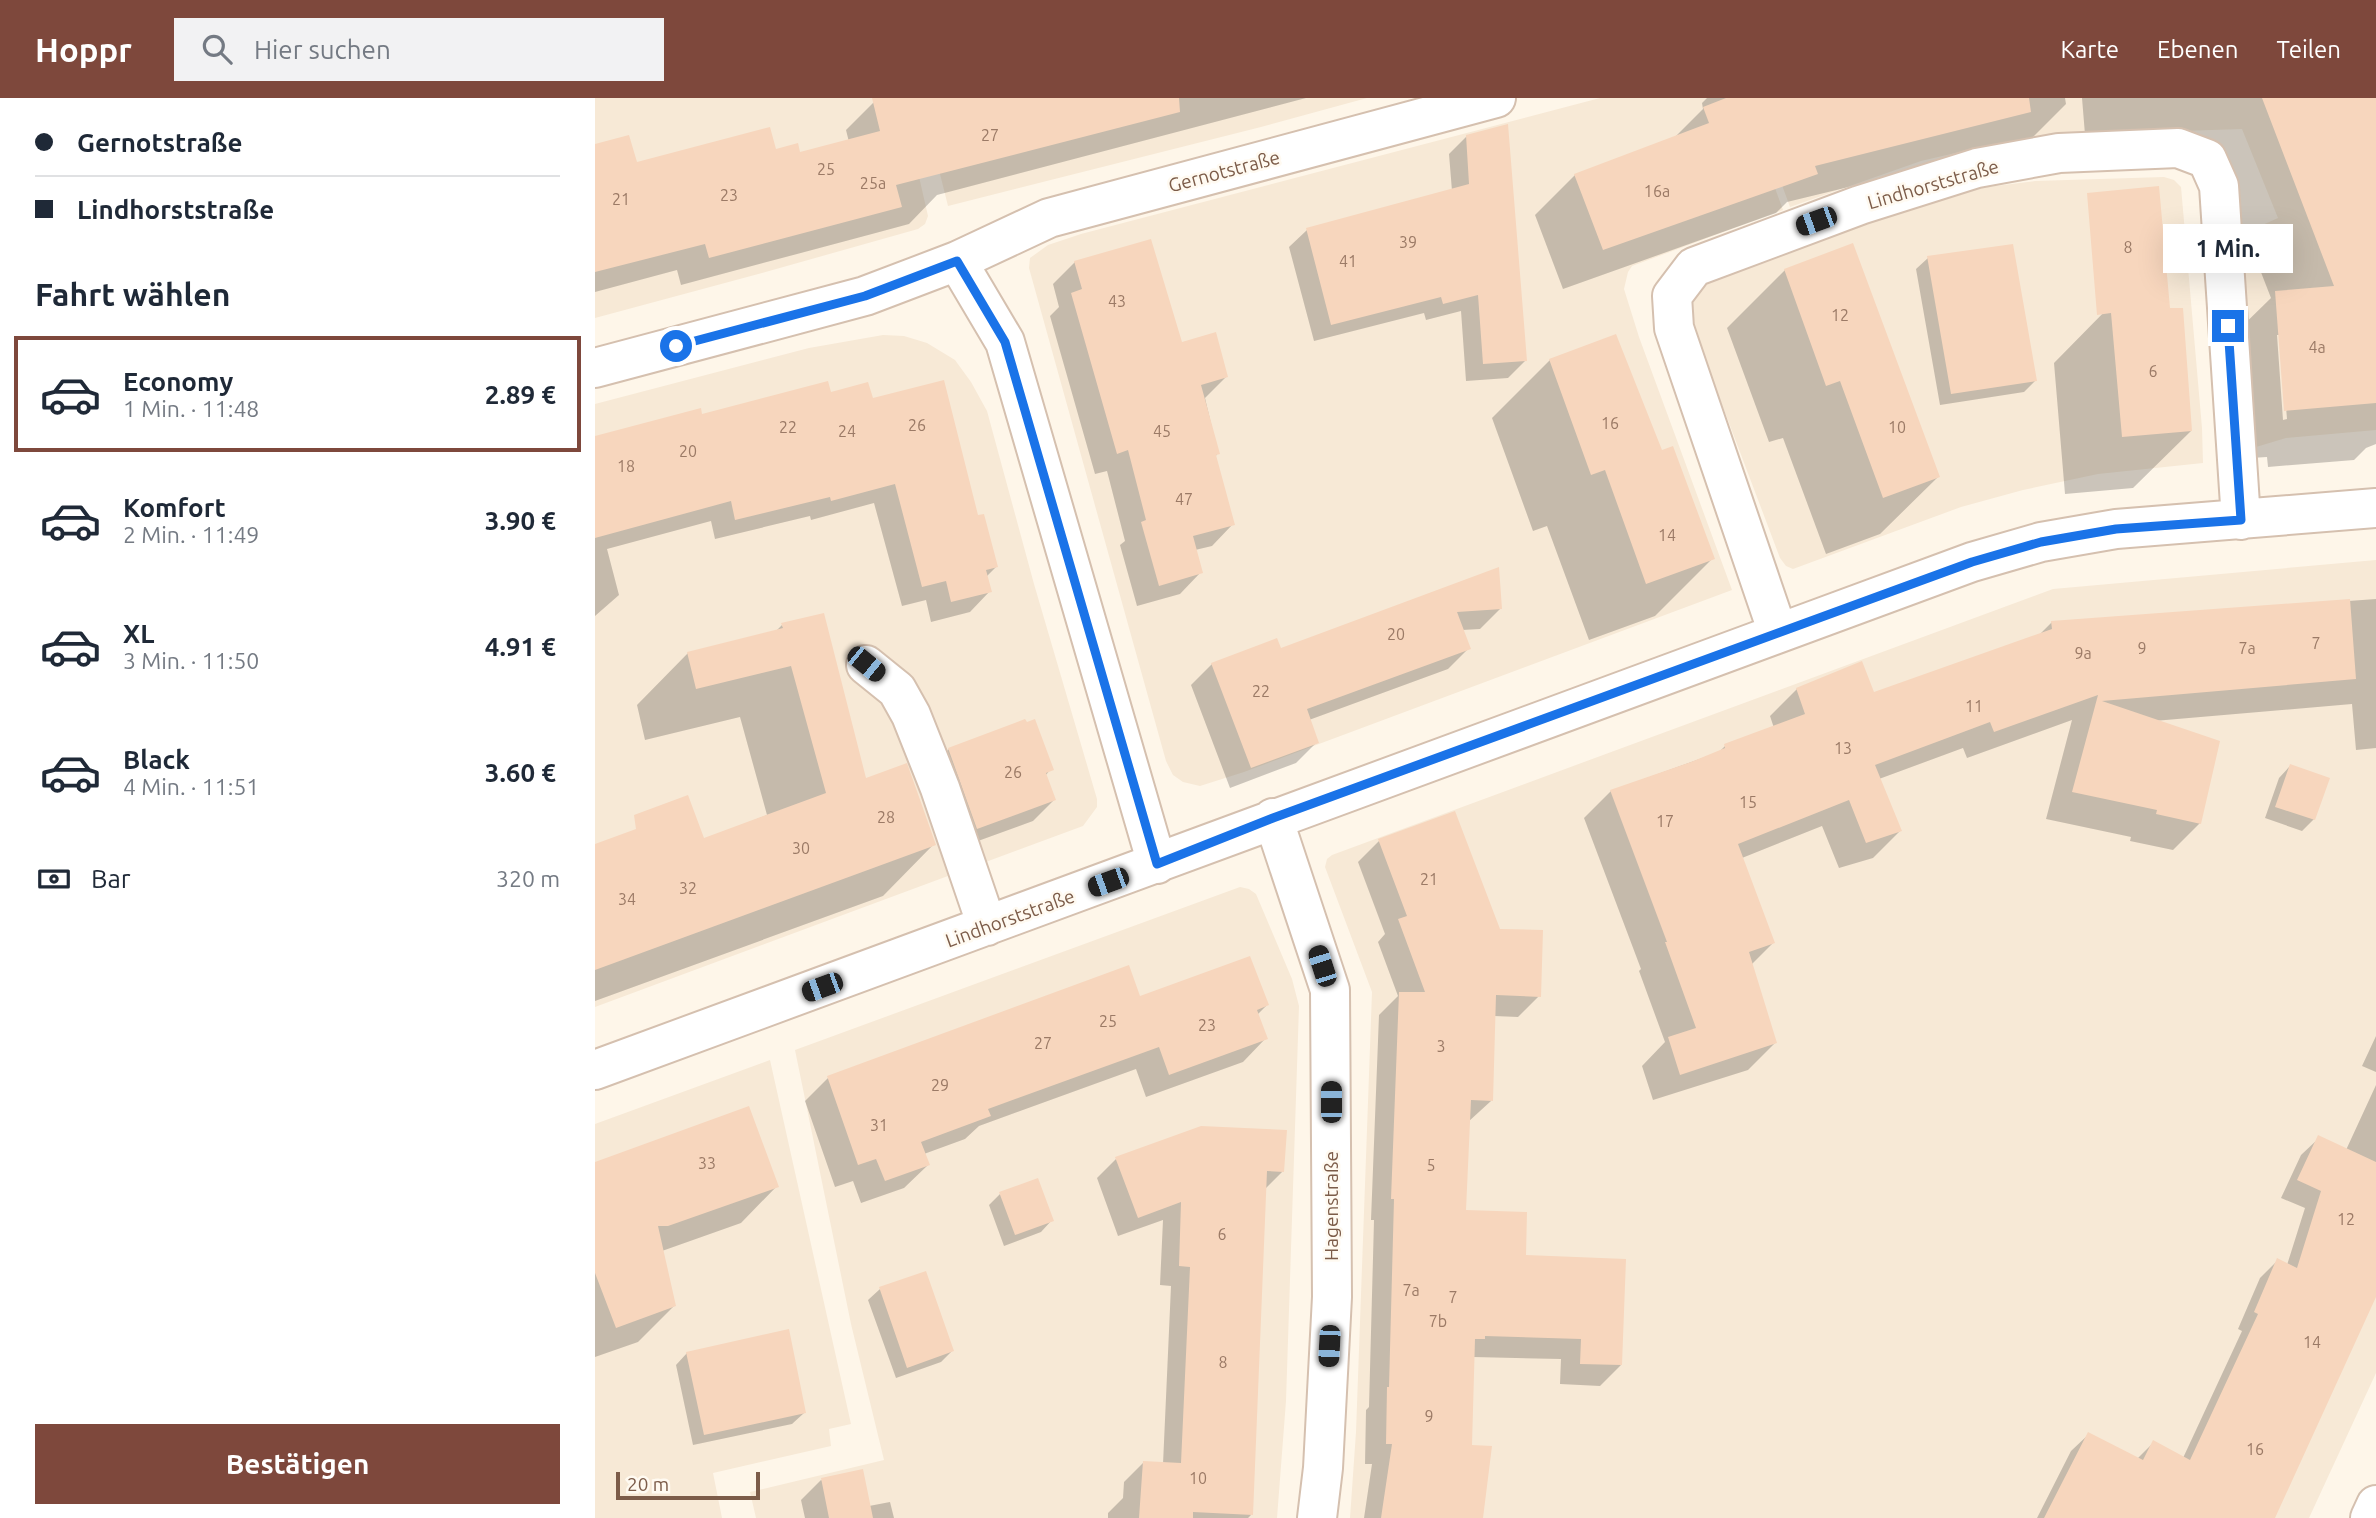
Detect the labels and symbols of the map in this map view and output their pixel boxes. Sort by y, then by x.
house number: 27 [981,126,999,144]
street label: Gernotstraße [1166,146,1282,196]
street label: Lindhorststraße [1865,155,2001,213]
house number: 25 [817,160,835,178]
house number: 25a [860,174,886,192]
house number: 16a [1644,182,1670,200]
house number: 23 [720,186,738,204]
house number: 21 [612,190,630,208]
car [1793,204,1840,238]
callout: 1 Min. [2163,224,2293,274]
house number: 39 [1399,233,1417,251]
house number: 8 [2123,238,2133,256]
house number: 41 [1339,252,1357,270]
house number: 43 [1108,292,1126,310]
house number: 12 [1831,306,1849,324]
route end [2212,310,2244,342]
route start [660,330,692,362]
house number: 4a [2308,338,2326,356]
house number: 6 [2148,362,2158,380]
house number: 16 [1601,414,1619,432]
house number: 26 [908,416,926,434]
house number: 22 [779,418,797,436]
house number: 10 [1888,418,1906,436]
house number: 24 [838,422,856,440]
house number: 45 [1153,422,1171,440]
house number: 20 [679,442,697,460]
house number: 18 [617,457,635,475]
house number: 47 [1175,490,1193,508]
house number: 14 [1658,526,1676,544]
house number: 20 [1387,625,1405,643]
house number: 7 [2311,634,2321,652]
house number: 9 [2137,639,2147,657]
house number: 7a [2238,639,2256,657]
car [844,643,889,685]
house number: 9a [2074,644,2092,662]
house number: 22 [1252,682,1270,700]
house number: 11 [1965,697,1983,715]
house number: 13 [1834,739,1852,757]
house number: 26 [1004,763,1022,781]
house number: 15 [1739,793,1757,811]
house number: 28 [877,808,895,826]
house number: 17 [1656,812,1674,830]
house number: 30 [792,839,810,857]
car [1085,865,1132,899]
house number: 21 [1420,870,1438,888]
house number: 32 [679,879,697,897]
street label: Lindhorststraße [942,884,1078,952]
house number: 34 [618,890,636,908]
car [1306,943,1339,989]
car [799,970,846,1004]
house number: 25 [1099,1012,1117,1030]
house number: 23 [1198,1016,1216,1034]
house number: 27 [1034,1034,1052,1052]
house number: 3 [1436,1037,1446,1055]
house number: 29 [931,1076,949,1094]
car [1321,1081,1342,1123]
house number: 31 [870,1116,888,1134]
street label: Hagenstraße [1320,1151,1342,1261]
house number: 33 [698,1154,716,1172]
house number: 5 [1426,1156,1436,1174]
house number: 12 [2337,1210,2355,1228]
house number: 6 [1217,1225,1227,1243]
house number: 7a [1402,1281,1420,1299]
house number: 7 [1448,1288,1458,1306]
house number: 7b [1429,1312,1447,1330]
car [1318,1324,1341,1368]
house number: 14 [2303,1333,2321,1351]
house number: 8 [1218,1353,1228,1371]
house number: 9 [1424,1407,1434,1425]
house number: 16 [2246,1440,2264,1458]
scale bar [616,1469,759,1501]
house number: 10 [1189,1469,1207,1487]

